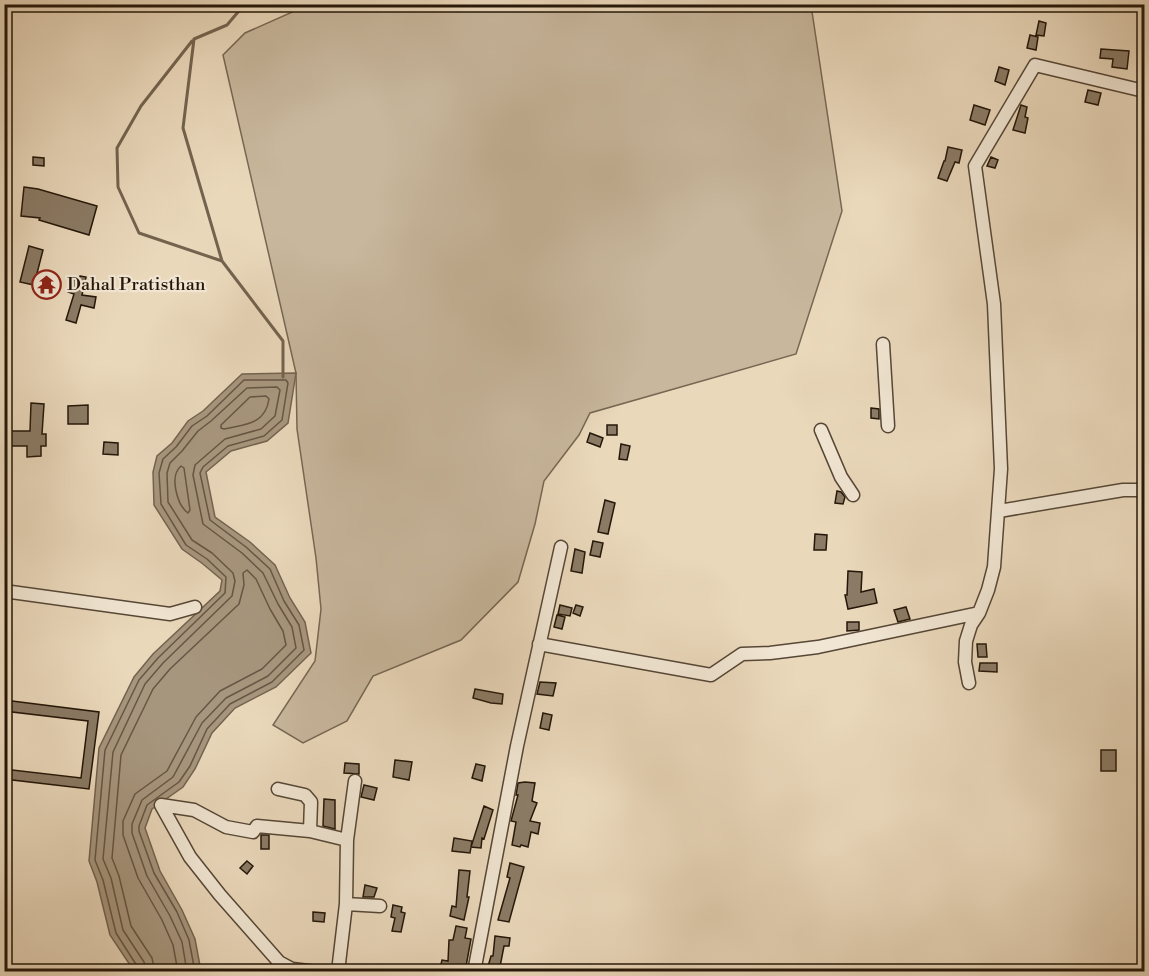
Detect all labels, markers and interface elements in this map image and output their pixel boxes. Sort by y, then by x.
temple icon: Dahal Pratisthan [30,268,62,300]
place label: Dahal Pratisthan [67,273,206,296]

